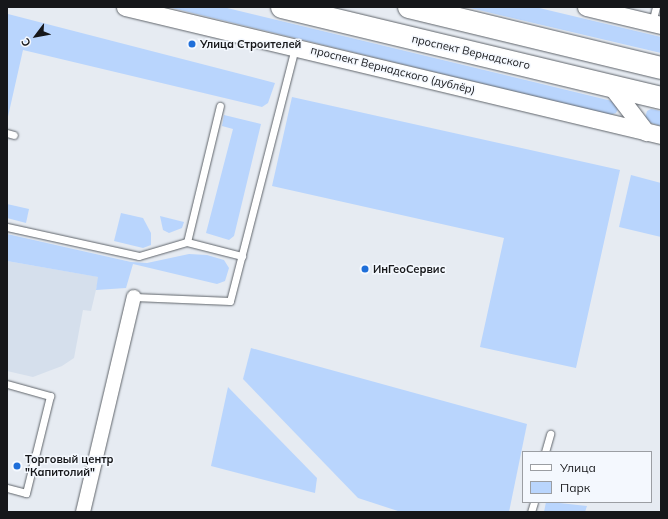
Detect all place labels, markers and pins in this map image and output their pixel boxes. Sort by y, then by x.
place label: Улица Строителей [200,37,301,51]
marker: Улица Строителей [187,39,197,49]
place label: ИнГеоСервис [373,262,445,276]
marker: ИнГеоСервис [360,264,370,274]
place label: Торговый центр "Капитолий" [25,453,113,479]
marker: Торговый центр "Капитолий" [12,461,22,471]

